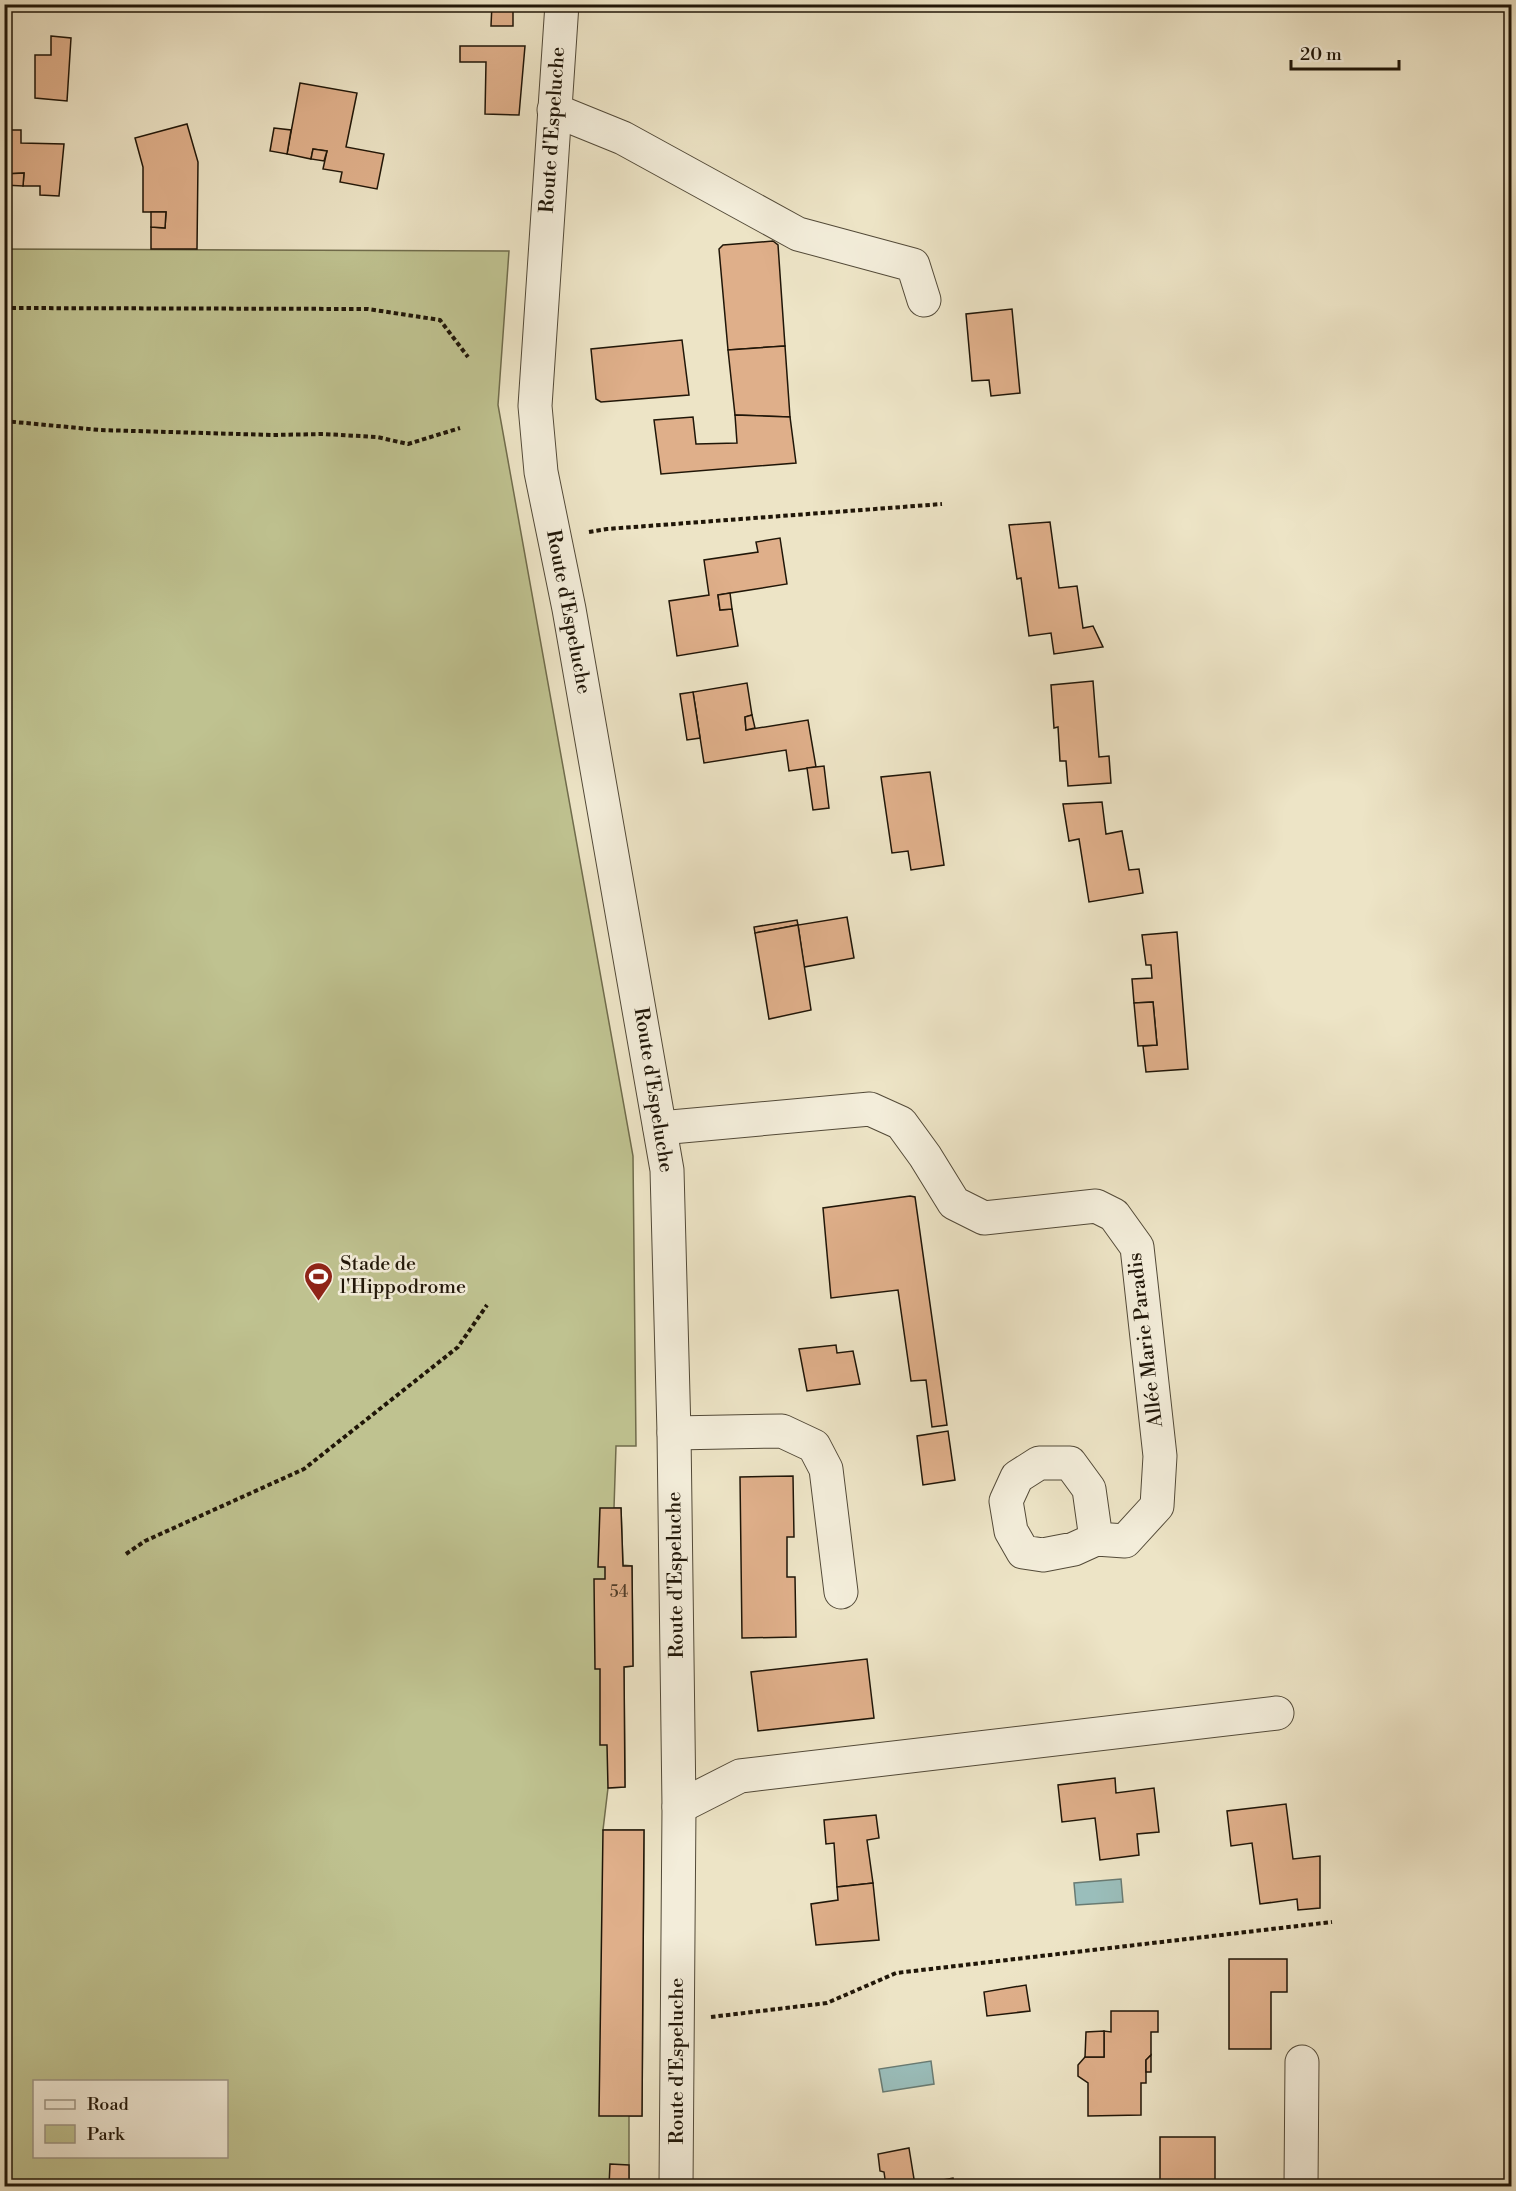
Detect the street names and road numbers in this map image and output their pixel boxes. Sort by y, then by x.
street label: Route d'Espeluche [535,46,571,214]
street label: Route d'Espeluche [540,528,596,696]
street label: Route d'Espeluche [628,1006,678,1174]
street label: Allée Marie Paradis [1123,1251,1169,1430]
street label: Route d'Espeluche [662,1491,690,1659]
street label: Route d'Espeluche [665,1978,690,2144]

